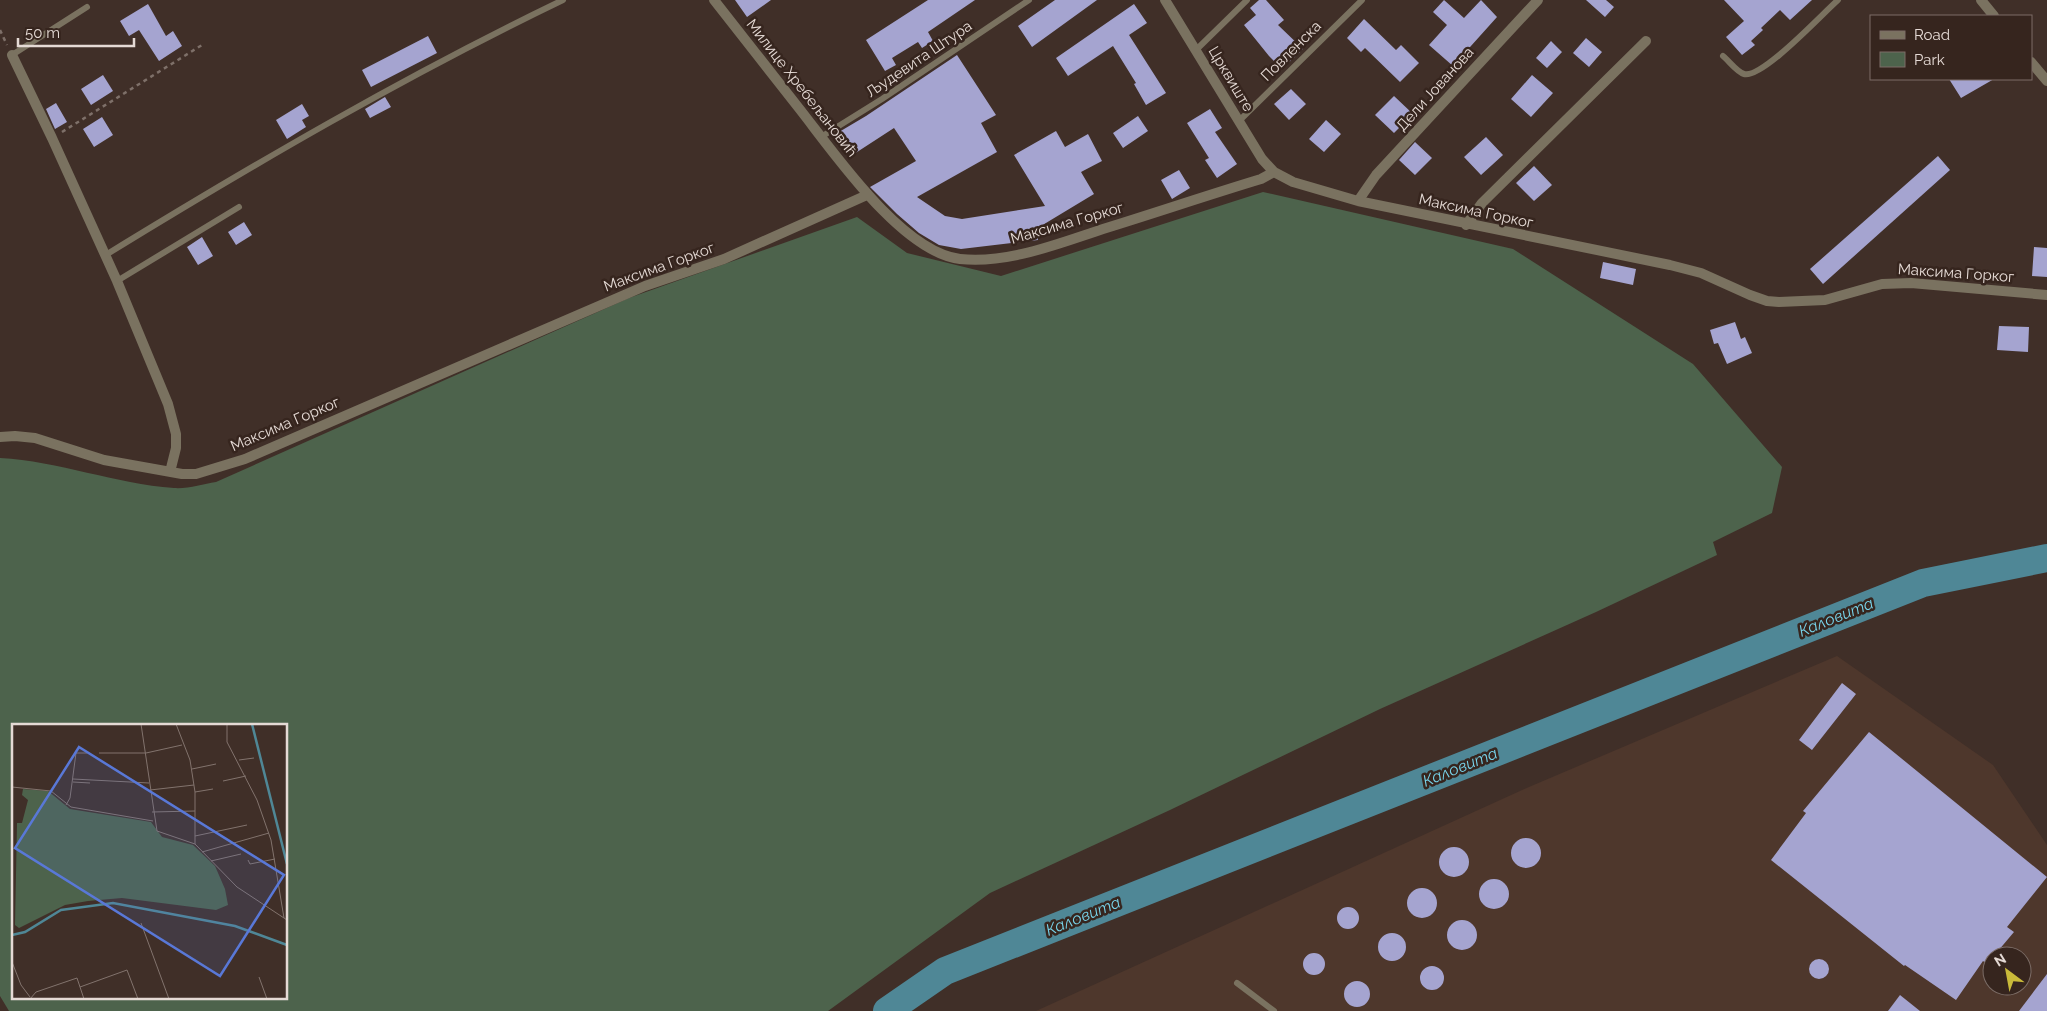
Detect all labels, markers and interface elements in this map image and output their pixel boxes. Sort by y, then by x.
scale bar [18,15,134,47]
legend [1870,15,2032,80]
street label: Милице Хребељановић [743,16,861,160]
street label: Људевита Штура [863,17,975,101]
street label: Повленска [1257,17,1325,85]
text: 50 m [25,24,60,42]
text: Road [1914,26,1950,44]
street label: Црквиште [1205,43,1258,115]
street label: Дели Јованова [1393,43,1477,135]
text: Park [1914,51,1945,69]
street label: Максима Горког [1417,190,1535,232]
street label: Максима Горког [1008,198,1126,248]
street label: Максима Горког [601,239,717,295]
street label: Максима Горког [1897,260,2015,286]
street label: Максима Горког [228,393,342,455]
water label: Каловита [1796,593,1877,641]
inset map [12,724,288,998]
water label: Каловита [1420,743,1501,791]
water label: Каловита [1043,892,1124,940]
north arrow [1982,946,2032,996]
text: N [1991,950,2009,970]

